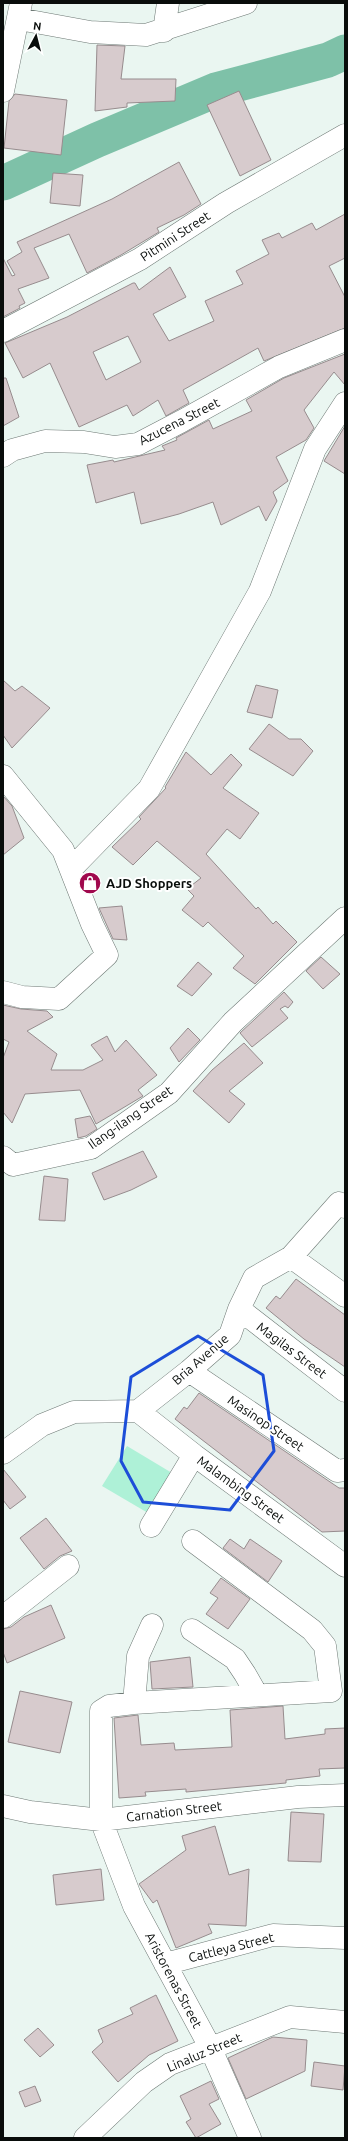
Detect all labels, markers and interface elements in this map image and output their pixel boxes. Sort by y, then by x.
north arrow [16,16,56,56]
text: N [32,20,42,33]
street label: Pitmini Street [138,208,212,264]
street label: Azucena Street [136,395,222,447]
shop icon: AJD Shoppers [77,870,103,896]
place label: AJD Shoppers [106,876,192,890]
street label: Ilang-ilang Street [85,1083,175,1151]
street label: Magilas Street [254,1319,330,1381]
street label: Bria Avenue [169,1331,231,1387]
street label: Masinop Street [225,1392,307,1454]
street label: Malambing Street [195,1453,287,1525]
street label: Carnation Street [125,1798,223,1824]
street label: Aristorenas Street [143,1930,205,2030]
street label: Cattleya Street [187,1930,275,1964]
street label: Linaluz Street [164,2030,244,2074]

